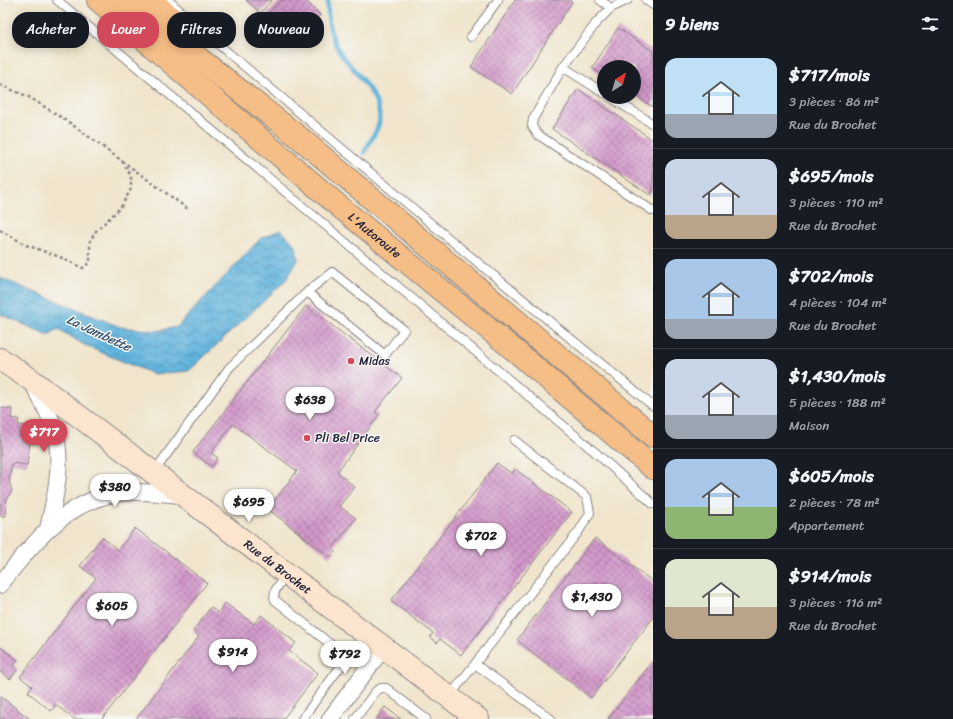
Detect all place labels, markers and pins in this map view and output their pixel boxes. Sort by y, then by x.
place label: Midas [359,350,390,372]
marker: Midas [346,356,356,366]
pin: $638 [286,387,334,421]
pin: $717 [20,419,68,453]
place label: Pli Bel Price [315,427,380,449]
marker: Pli Bel Price [302,433,312,443]
pin: $380 [91,474,139,508]
pin: $695 [225,489,273,523]
pin: $702 [457,523,505,557]
pin: $1,430 [559,584,625,618]
pin: $605 [88,593,136,627]
pin: $914 [209,639,257,673]
pin: $792 [321,641,369,675]

